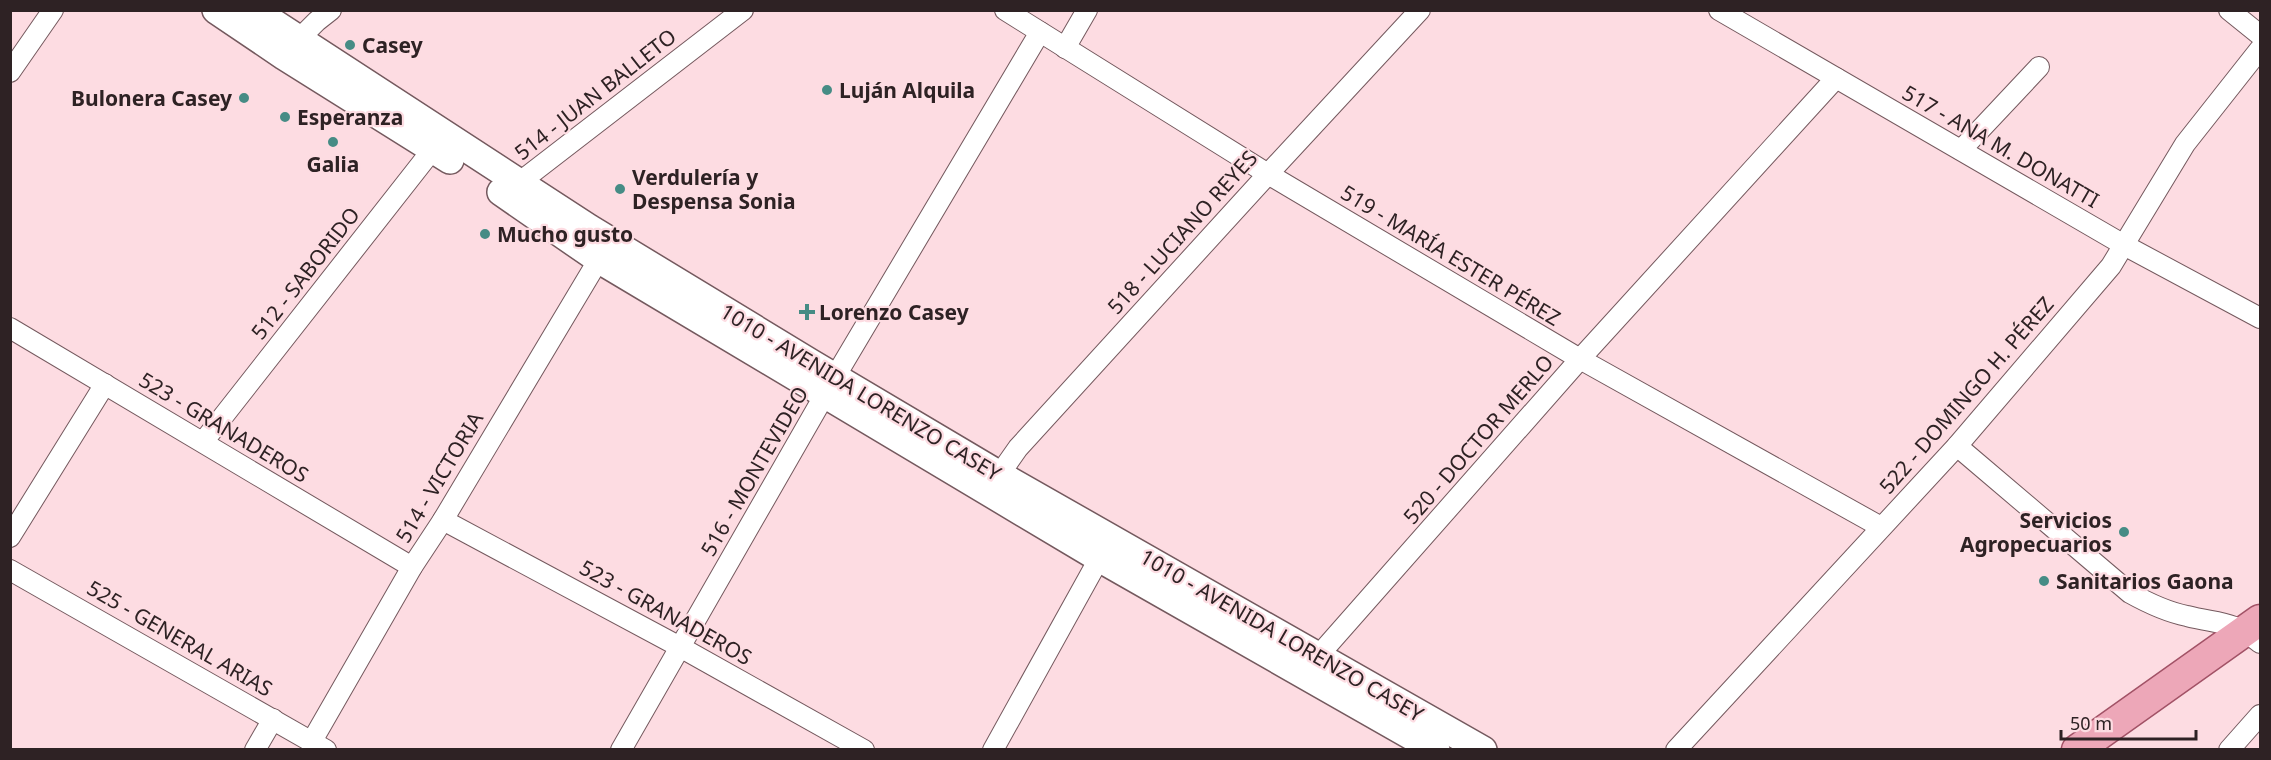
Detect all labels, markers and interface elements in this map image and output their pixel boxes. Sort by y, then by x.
street label: 514 - JUAN BALLETO [508,22,682,166]
place label: Casey [362,31,423,59]
marker: Casey [343,38,357,52]
place label: Luján Alquila [839,76,975,104]
street label: 517 - ANA M. DONATTI [1898,78,2104,214]
marker: Luján Alquila [820,83,834,97]
place label: Bulonera Casey [71,84,232,112]
marker: Bulonera Casey [237,91,251,105]
place label: Esperanza [297,103,403,131]
marker: Esperanza [278,110,292,124]
marker: Galia [326,135,340,149]
street label: 518 - LUCIANO REYES [1101,144,1263,320]
place label: Galia [307,150,359,178]
place label: Verdulería y Despensa Sonia [632,163,796,215]
street label: 519 - MARÍA ESTER PÉREZ [1336,178,1566,332]
marker: Verdulería y Despensa Sonia [613,182,627,196]
street label: 512 - SABORIDO [245,201,365,345]
place label: Mucho gusto [497,220,633,248]
marker: Mucho gusto [478,227,492,241]
street label: 522 - DOMINGO H. PÉREZ [1873,291,2059,499]
street label: 1010 - AVENIDA LORENZO CASEY [716,297,1007,487]
place label: Lorenzo Casey [819,298,969,326]
marker: Lorenzo Casey [800,305,814,319]
street label: 520 - DOCTOR MERLO [1397,348,1559,530]
street label: 523 - GRANADEROS [134,365,314,489]
street label: 516 - MONTEVIDEO [694,381,814,561]
street label: 514 - VICTORIA [389,406,489,548]
place label: Servicios Agropecuarios [1960,506,2112,558]
marker: Servicios Agropecuarios [2117,525,2131,539]
street label: 1010 - AVENIDA LORENZO CASEY [1135,542,1429,728]
street label: 523 - GRANADEROS [575,553,757,671]
place label: Sanitarios Gaona [2056,567,2234,595]
street label: 525 - GENERAL ARIAS [82,573,278,703]
marker: Sanitarios Gaona [2037,574,2051,588]
scale bar [2061,703,2196,741]
text: 50 m [2070,711,2112,735]

